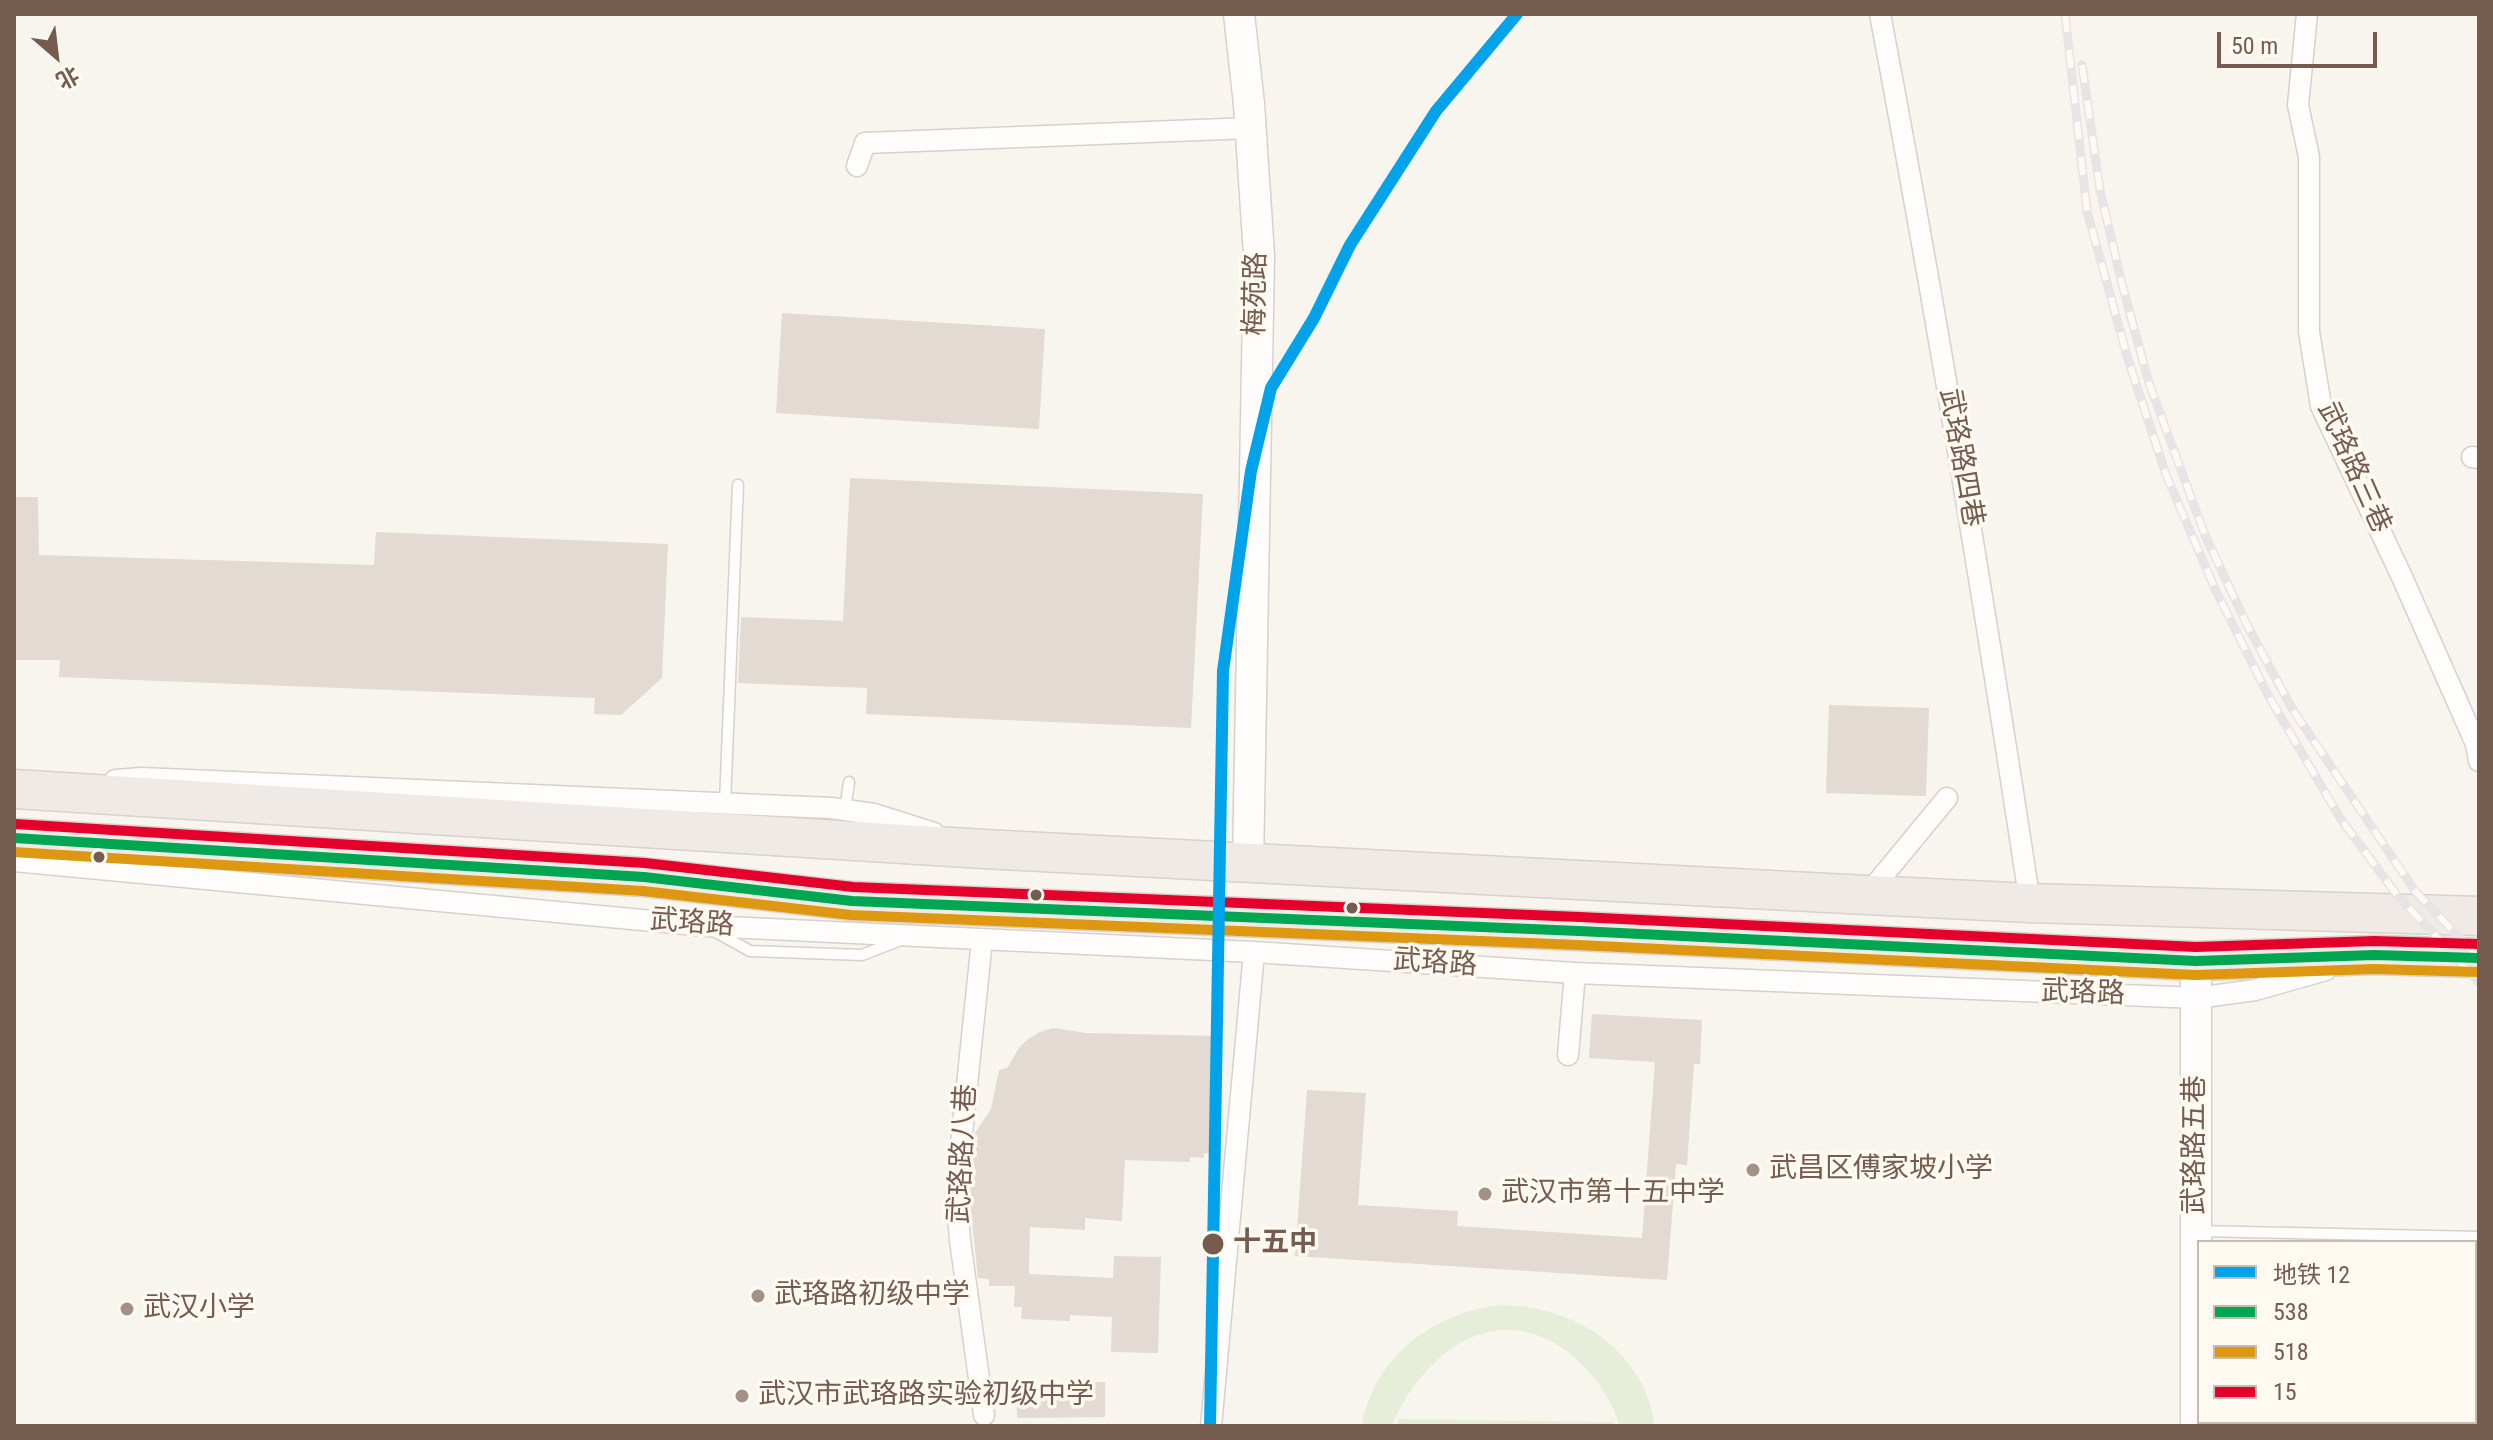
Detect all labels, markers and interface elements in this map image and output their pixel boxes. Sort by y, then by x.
north arrow [16,16,96,96]
scale bar [2221,16,2381,66]
text: 50 m [2231,32,2278,60]
text: 北 [52,61,83,94]
street label: 梅苑路 [1239,252,1275,336]
street label: 武珞路四巷 [1931,386,1989,530]
street label: 武珞路三巷 [2309,397,2397,539]
unlabelled marker [91,849,107,865]
unlabelled marker [1028,887,1044,903]
unlabelled marker [1344,900,1360,916]
street label: 武珞路 [649,904,735,944]
street label: 武珞路 [1392,944,1478,984]
street label: 武珞路 [2040,976,2126,1012]
street label: 武珞路五巷 [2179,1075,2213,1215]
street label: 武珞路八巷 [944,1083,984,1225]
place label: 武昌区傅家坡小学 [1769,1153,1993,1187]
marker: 武昌区傅家坡小学 [1744,1161,1762,1179]
place label: 武汉市第十五中学 [1501,1177,1725,1211]
marker: 武汉市第十五中学 [1476,1185,1494,1203]
place label: 十五中 [1233,1227,1317,1261]
marker: 十五中 [1200,1231,1226,1257]
legend [2197,1240,2477,1424]
text: 地铁 12 [2273,1261,2350,1289]
place label: 武珞路初级中学 [774,1279,970,1313]
marker: 武珞路初级中学 [749,1287,767,1305]
place label: 武汉小学 [143,1292,255,1326]
text: 538 [2273,1298,2309,1326]
marker: 武汉小学 [118,1300,136,1318]
text: 518 [2273,1338,2309,1366]
text: 15 [2273,1378,2297,1406]
place label: 武汉市武珞路实验初级中学 [758,1379,1094,1413]
marker: 武汉市武珞路实验初级中学 [733,1387,751,1405]

